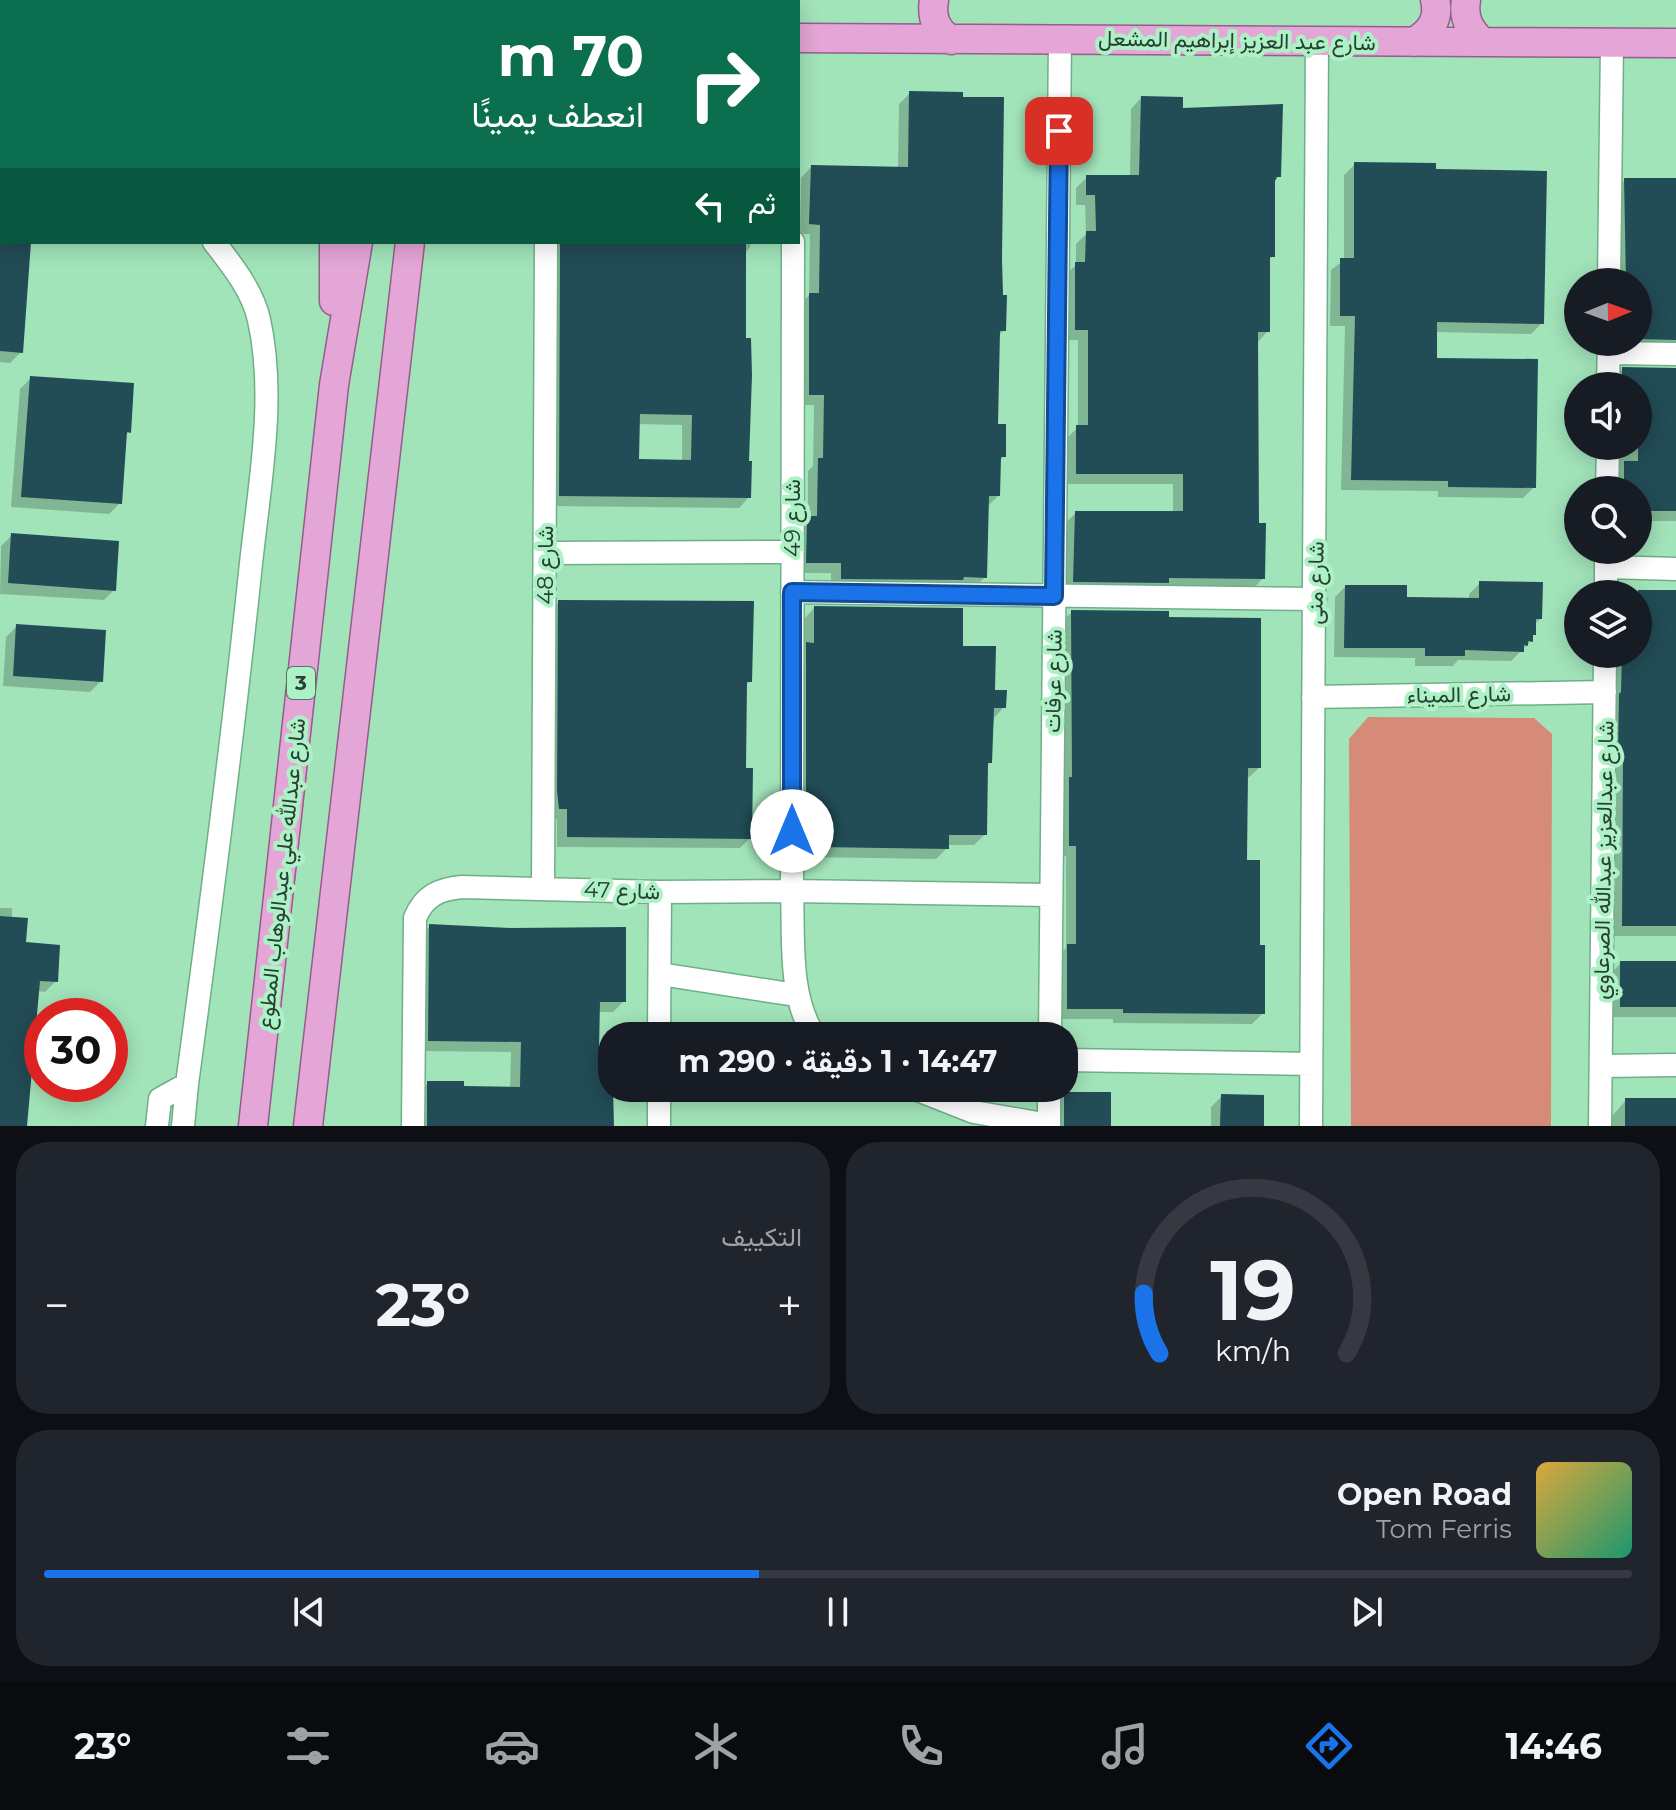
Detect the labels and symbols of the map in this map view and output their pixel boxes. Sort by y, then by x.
street label: شارع عبد العزيز إبراهيم المشعل [1098,25,1376,57]
pin [1025,97,1093,165]
north arrow [1564,268,1652,356]
street label: شارع 49 [779,479,807,557]
street label: شارع 48 [532,526,560,604]
street label: شارع منى [1301,541,1331,625]
street label: شارع عرفات [1039,629,1069,733]
road number: 3 [287,667,315,699]
street label: شارع الميناء [1407,680,1511,710]
street label: شارع عبدالله علي عبدالوهاب المطوع [252,717,316,1032]
street label: شارع عبدالعزيز عبدالله الصرعاوي [1588,720,1624,1000]
position arrow [750,789,834,873]
street label: شارع 47 [583,876,661,906]
speed limit sign: 30 [24,998,128,1102]

